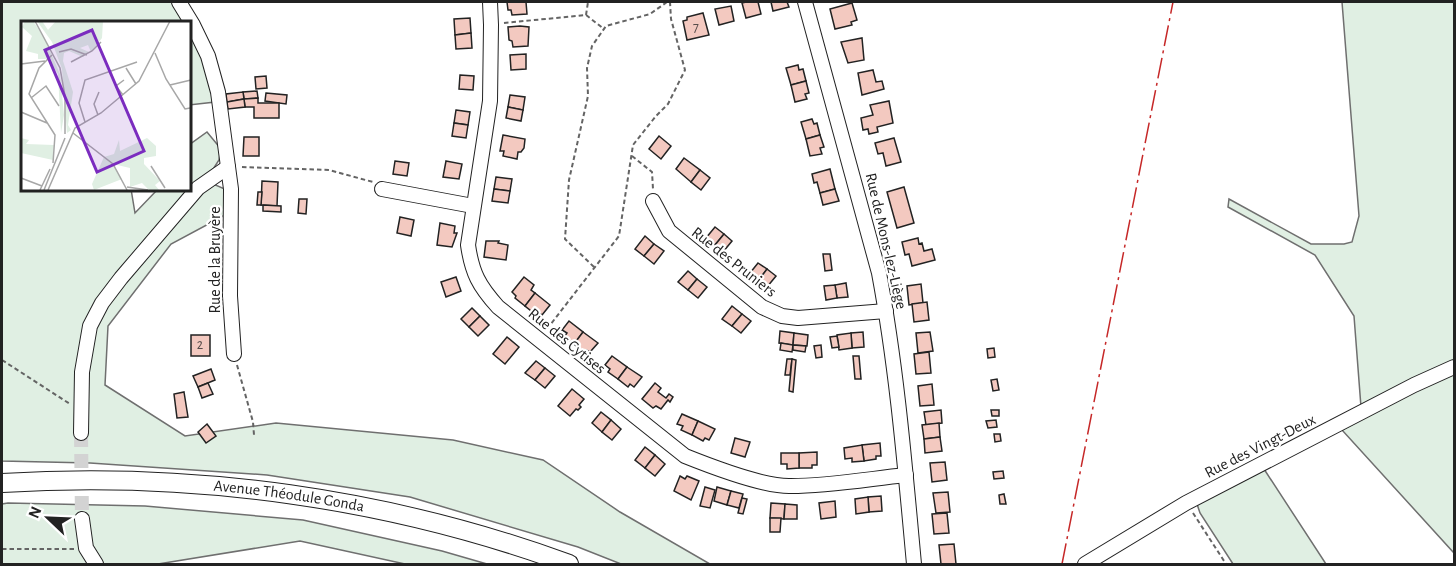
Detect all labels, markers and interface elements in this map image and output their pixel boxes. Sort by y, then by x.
house number: 7 [693,20,699,34]
inset map [21,21,190,190]
street label: Rue de Mons-lez-Liège [863,171,909,311]
street label: Rue de la Bruyère [207,206,224,314]
street label: Rue des Pruniers [689,224,779,300]
street label: Rue des Cytises [525,305,609,378]
house number: 2 [197,338,203,352]
street label: Rue des Vingt-Deux [1202,411,1318,481]
street label: Avenue Théodule Gonda [213,478,366,515]
north arrow [18,488,78,548]
text: N [26,504,45,521]

